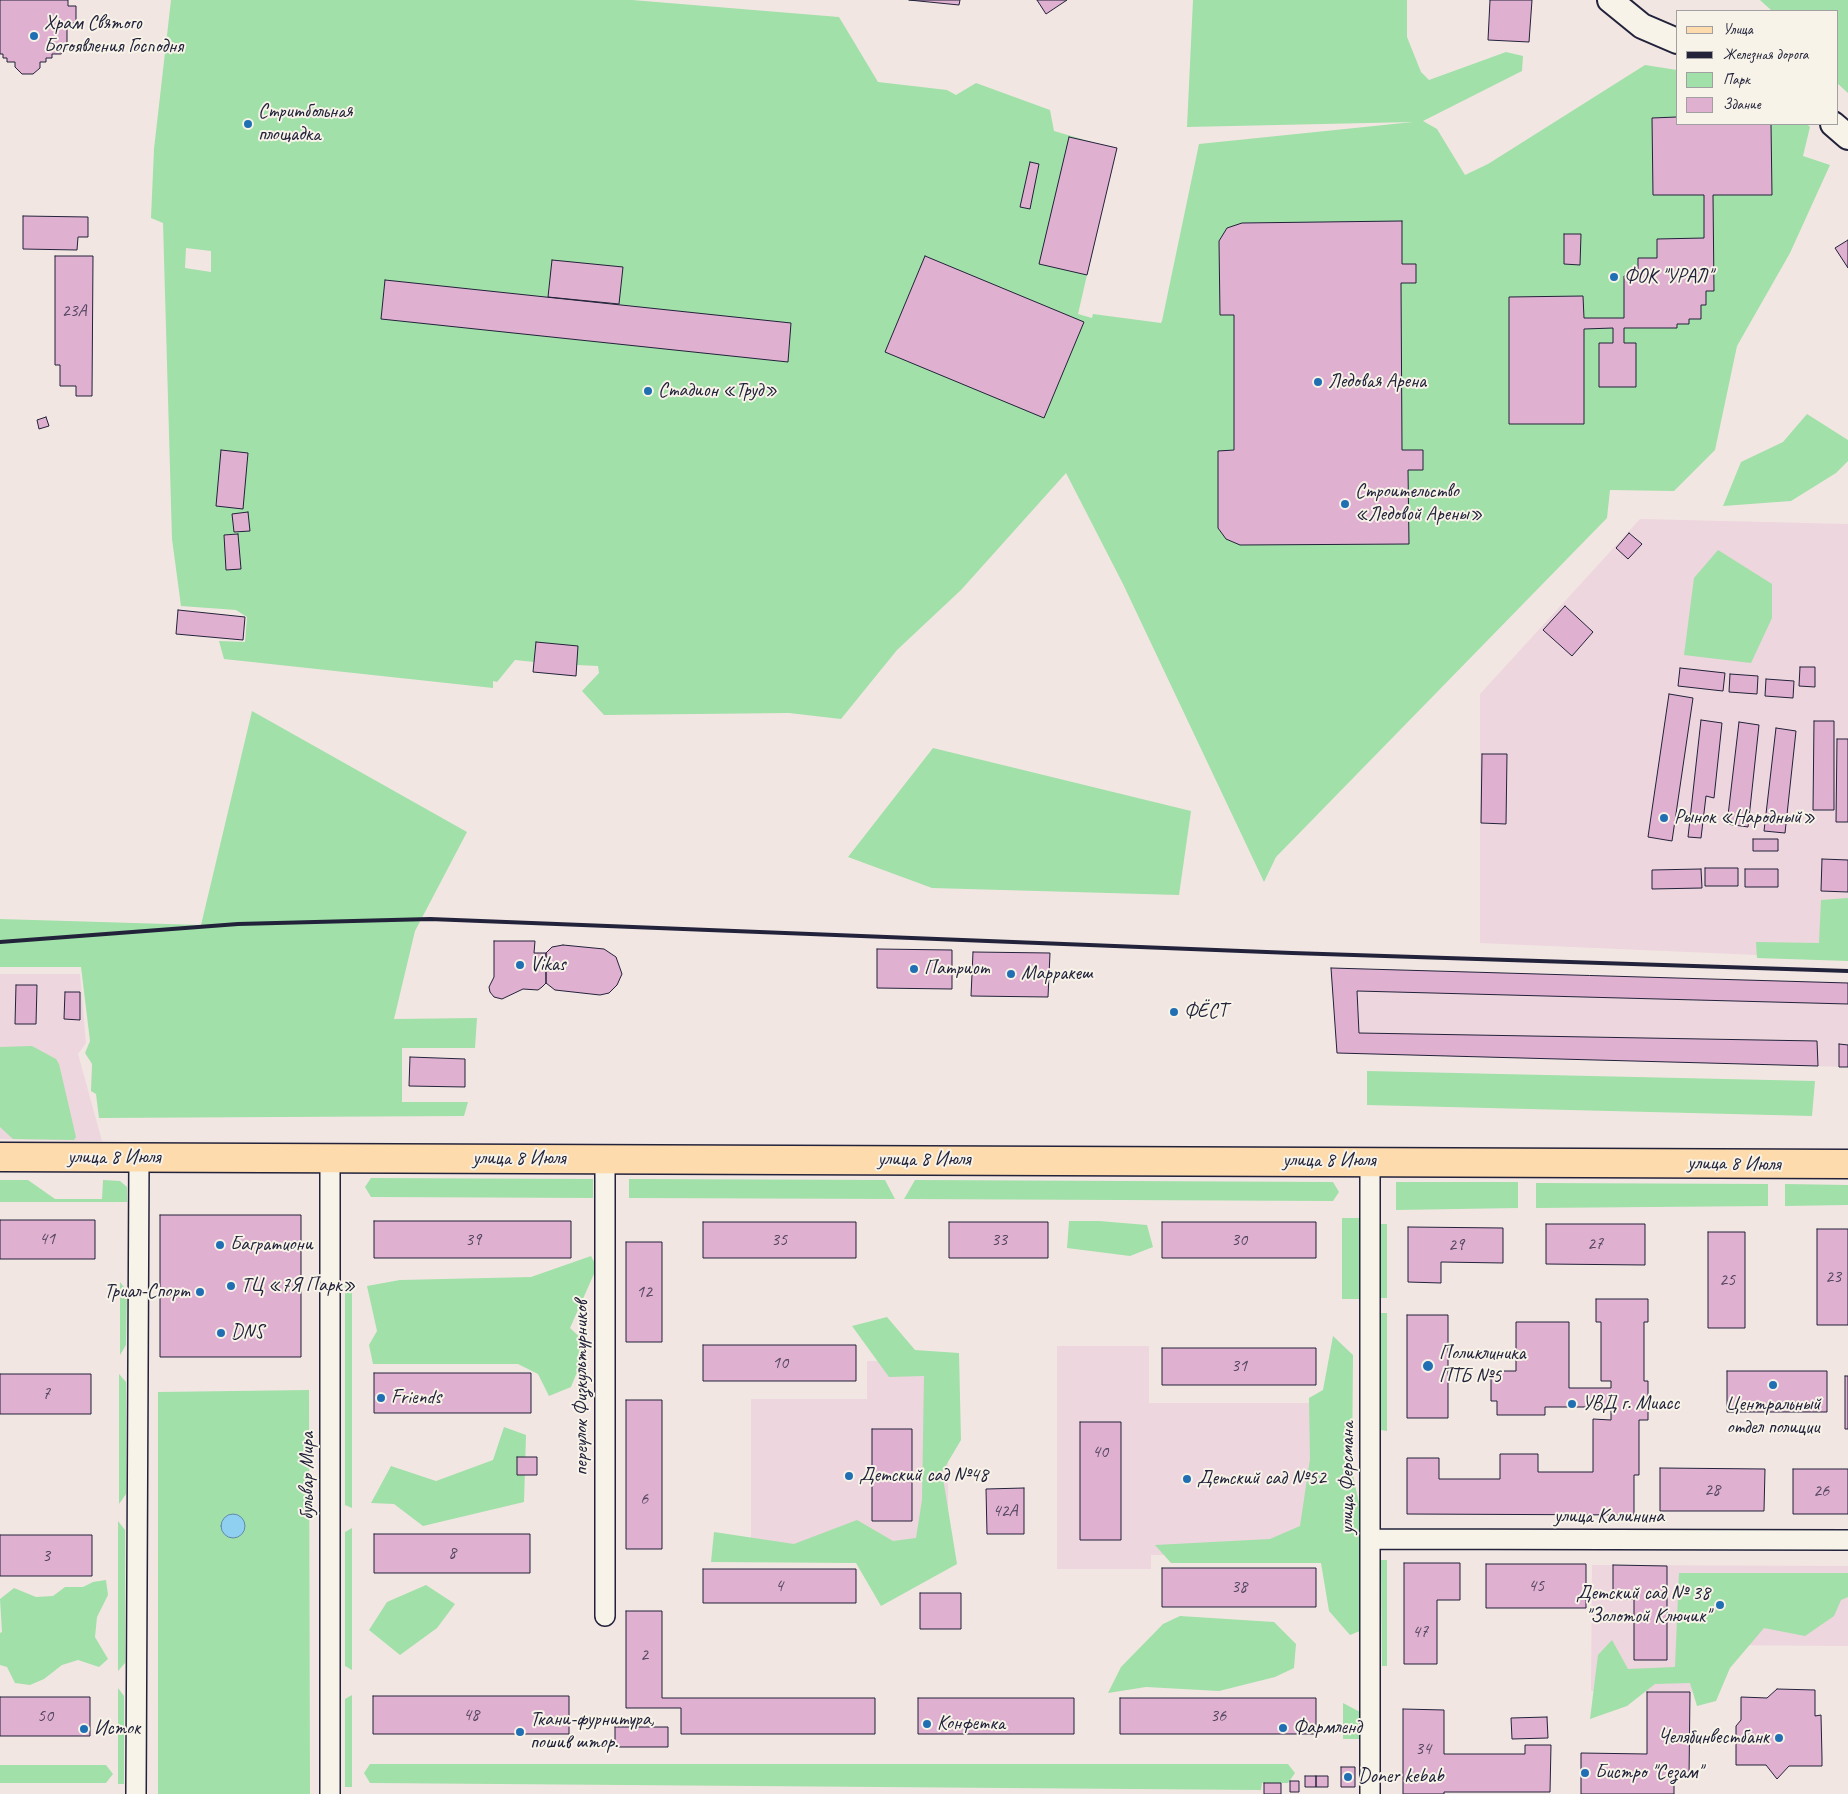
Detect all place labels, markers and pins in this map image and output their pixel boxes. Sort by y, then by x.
place label: Храм Святого Богоявления Господня [44,12,183,59]
marker: Храм Святого Богоявления Господня [28,30,40,42]
place label: Стритбольная площадка [258,100,353,147]
marker: Стритбольная площадка [242,118,254,130]
place label: ФОК "УРАЛ" [1624,265,1712,289]
marker: ФОК "УРАЛ" [1608,271,1620,283]
place label: Ледовая Арена [1328,370,1426,394]
marker: Ледовая Арена [1312,376,1324,388]
place label: Стадион «Труд» [658,379,777,403]
marker: Стадион «Труд» [642,385,654,397]
place label: Строительство «Ледовой Арены» [1355,480,1483,527]
marker: Строительство «Ледовой Арены» [1339,498,1351,510]
place label: Рынок «Народный» [1674,806,1815,830]
marker: Рынок «Народный» [1658,812,1670,824]
place label: Vikas [530,953,566,977]
place label: Патриот [924,957,990,981]
marker: Vikas [514,959,526,971]
place label: Марракеш [1021,962,1093,986]
marker: Патриот [908,963,920,975]
marker: Марракеш [1005,968,1017,980]
place label: ФЁСТ [1184,1000,1227,1024]
marker: ФЁСТ [1168,1006,1180,1018]
place label: Багратиони [230,1233,313,1257]
marker: Багратиони [214,1239,226,1251]
place label: ТЦ «7Я Парк» [241,1274,356,1298]
place label: Триал-Спорт [104,1280,190,1304]
marker: ТЦ «7Я Парк» [225,1280,237,1292]
marker: Триал-Спорт [194,1286,206,1298]
place label: DNS [231,1321,264,1345]
marker: DNS [215,1327,227,1339]
place label: Поликлиника ПТБ №5 [1439,1342,1525,1389]
marker: Поликлиника ПТБ №5 [1421,1359,1435,1373]
marker: Центральный отдел полиции [1767,1379,1779,1391]
place label: Friends [391,1386,441,1410]
marker: Friends [375,1392,387,1404]
place label: УВД г. Миасс [1582,1392,1679,1416]
place label: Центральный отдел полиции [1725,1393,1821,1440]
marker: УВД г. Миасс [1566,1398,1578,1410]
place label: Детский сад №48 [859,1464,988,1488]
place label: Детский сад №52 [1197,1467,1326,1491]
marker: Детский сад №48 [843,1470,855,1482]
marker: Детский сад №52 [1181,1473,1193,1485]
place label: Детский сад № 38 "Золотой Ключик" [1576,1582,1710,1629]
marker: Детский сад № 38 "Золотой Ключик" [1714,1599,1726,1611]
place label: Ткани-фурнитура, пошив штор. [530,1708,654,1755]
place label: Конфетка [937,1712,1005,1736]
place label: Фармленд [1293,1716,1362,1740]
place label: Исток [94,1717,140,1741]
marker: Конфетка [921,1718,933,1730]
marker: Фармленд [1277,1722,1289,1734]
marker: Исток [78,1723,90,1735]
marker: Ткани-фурнитура, пошив штор. [514,1726,526,1738]
place label: Челябинвестбанк [1658,1726,1769,1750]
marker: Челябинвестбанк [1773,1732,1785,1744]
place label: Бистро "Сезам" [1595,1761,1702,1785]
place label: Doner kebab [1358,1765,1444,1789]
marker: Бистро "Сезам" [1579,1767,1591,1779]
marker: Doner kebab [1342,1771,1354,1783]

